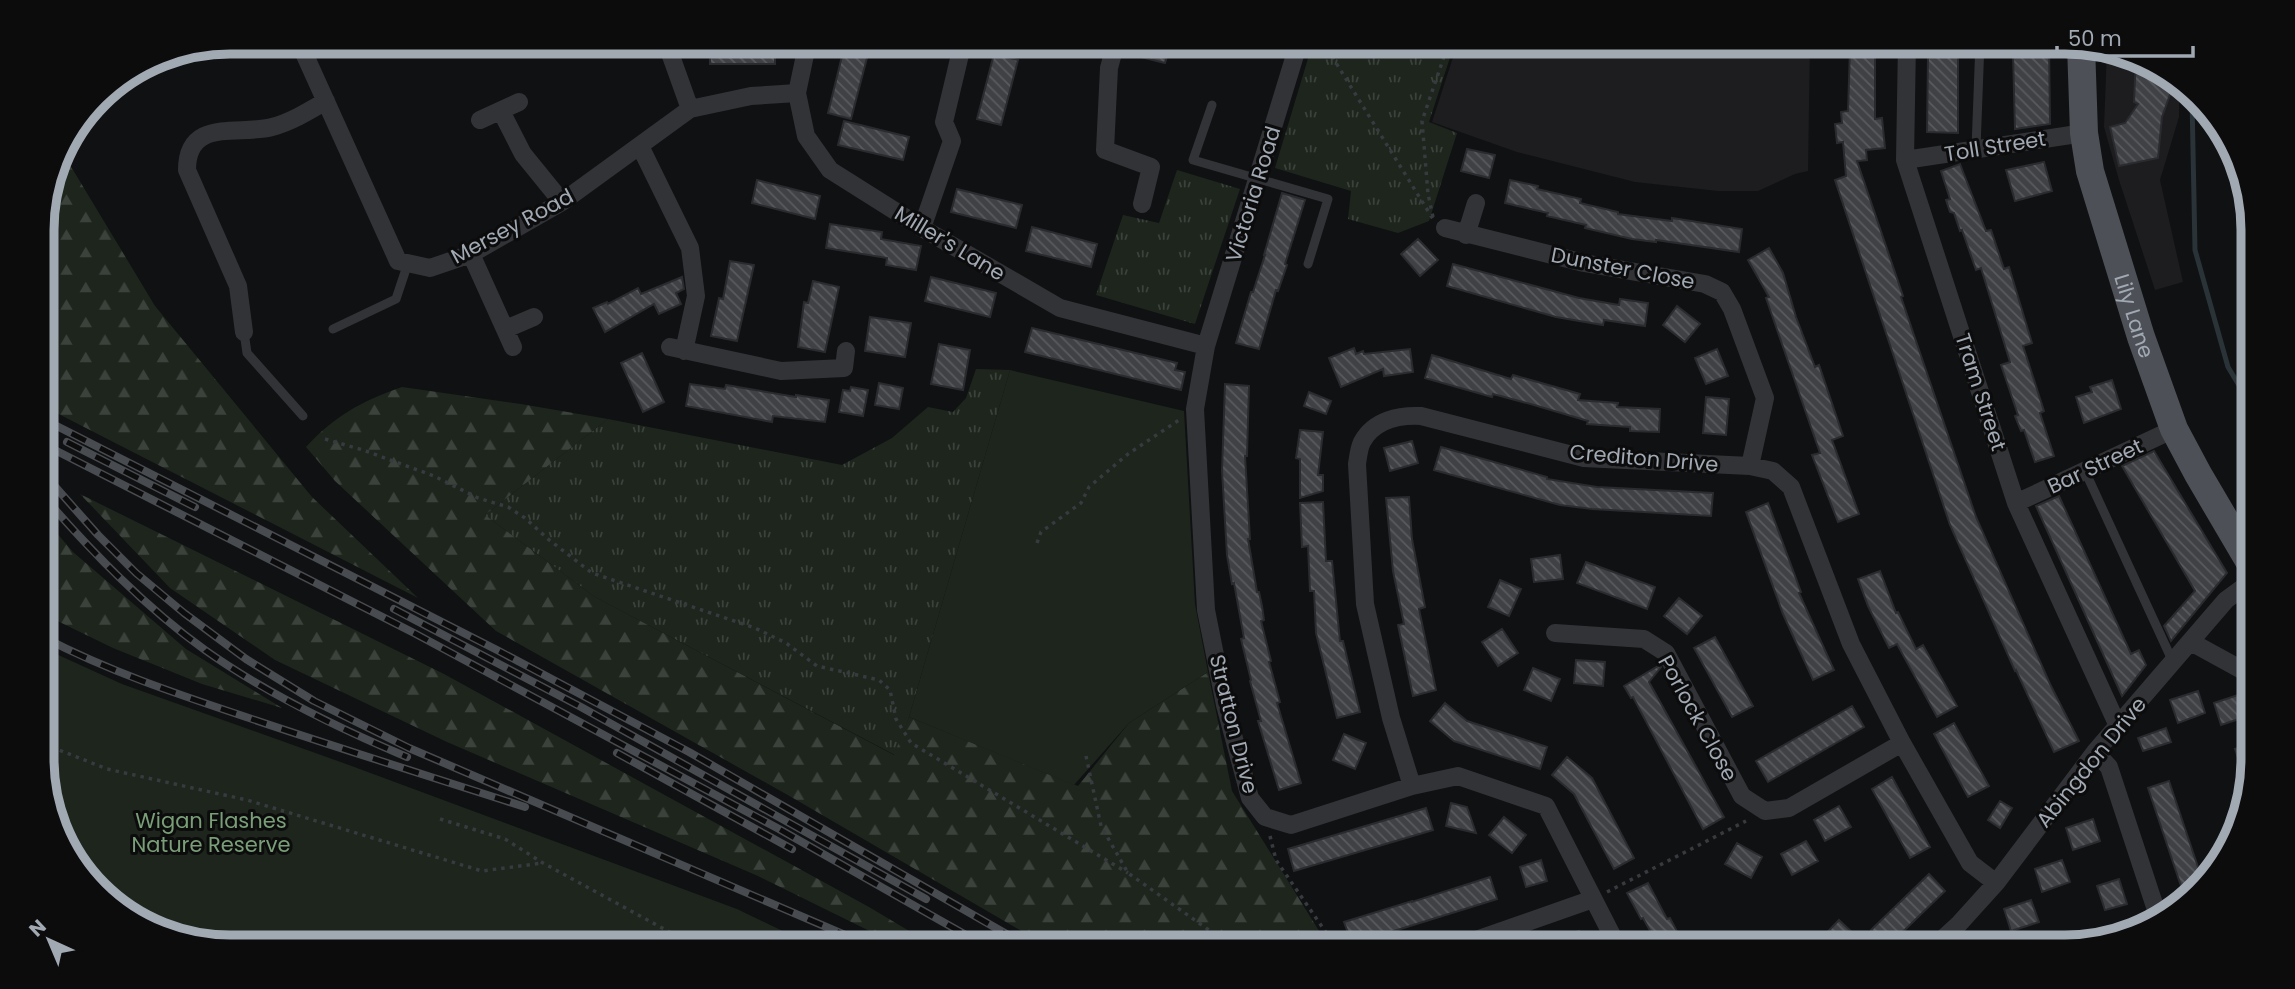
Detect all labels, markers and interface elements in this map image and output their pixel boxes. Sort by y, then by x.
scale bar [2057,14,2194,58]
text: 50 m [2068,24,2122,53]
street label: Victoria Road [1219,123,1287,265]
street label: Toll Street [1942,124,2048,168]
street label: Mersey Road [446,182,578,270]
street label: Miller's Lane [889,199,1011,287]
street label: Dunster Close [1549,240,1697,296]
street label: Lily Lane [2108,270,2162,362]
street label: Tram Street [1948,329,2014,455]
street label: Bar Street [2043,431,2147,501]
street label: Crediton Drive [1568,437,1720,479]
street label: Porlock Close [1651,650,1745,786]
street label: Stratton Drive [1203,651,1265,797]
street label: Abingdon Drive [2029,691,2153,833]
park label: Wigan Flashes Nature Reserve [132,806,290,859]
north arrow [14,905,84,975]
text: N [23,913,52,943]

